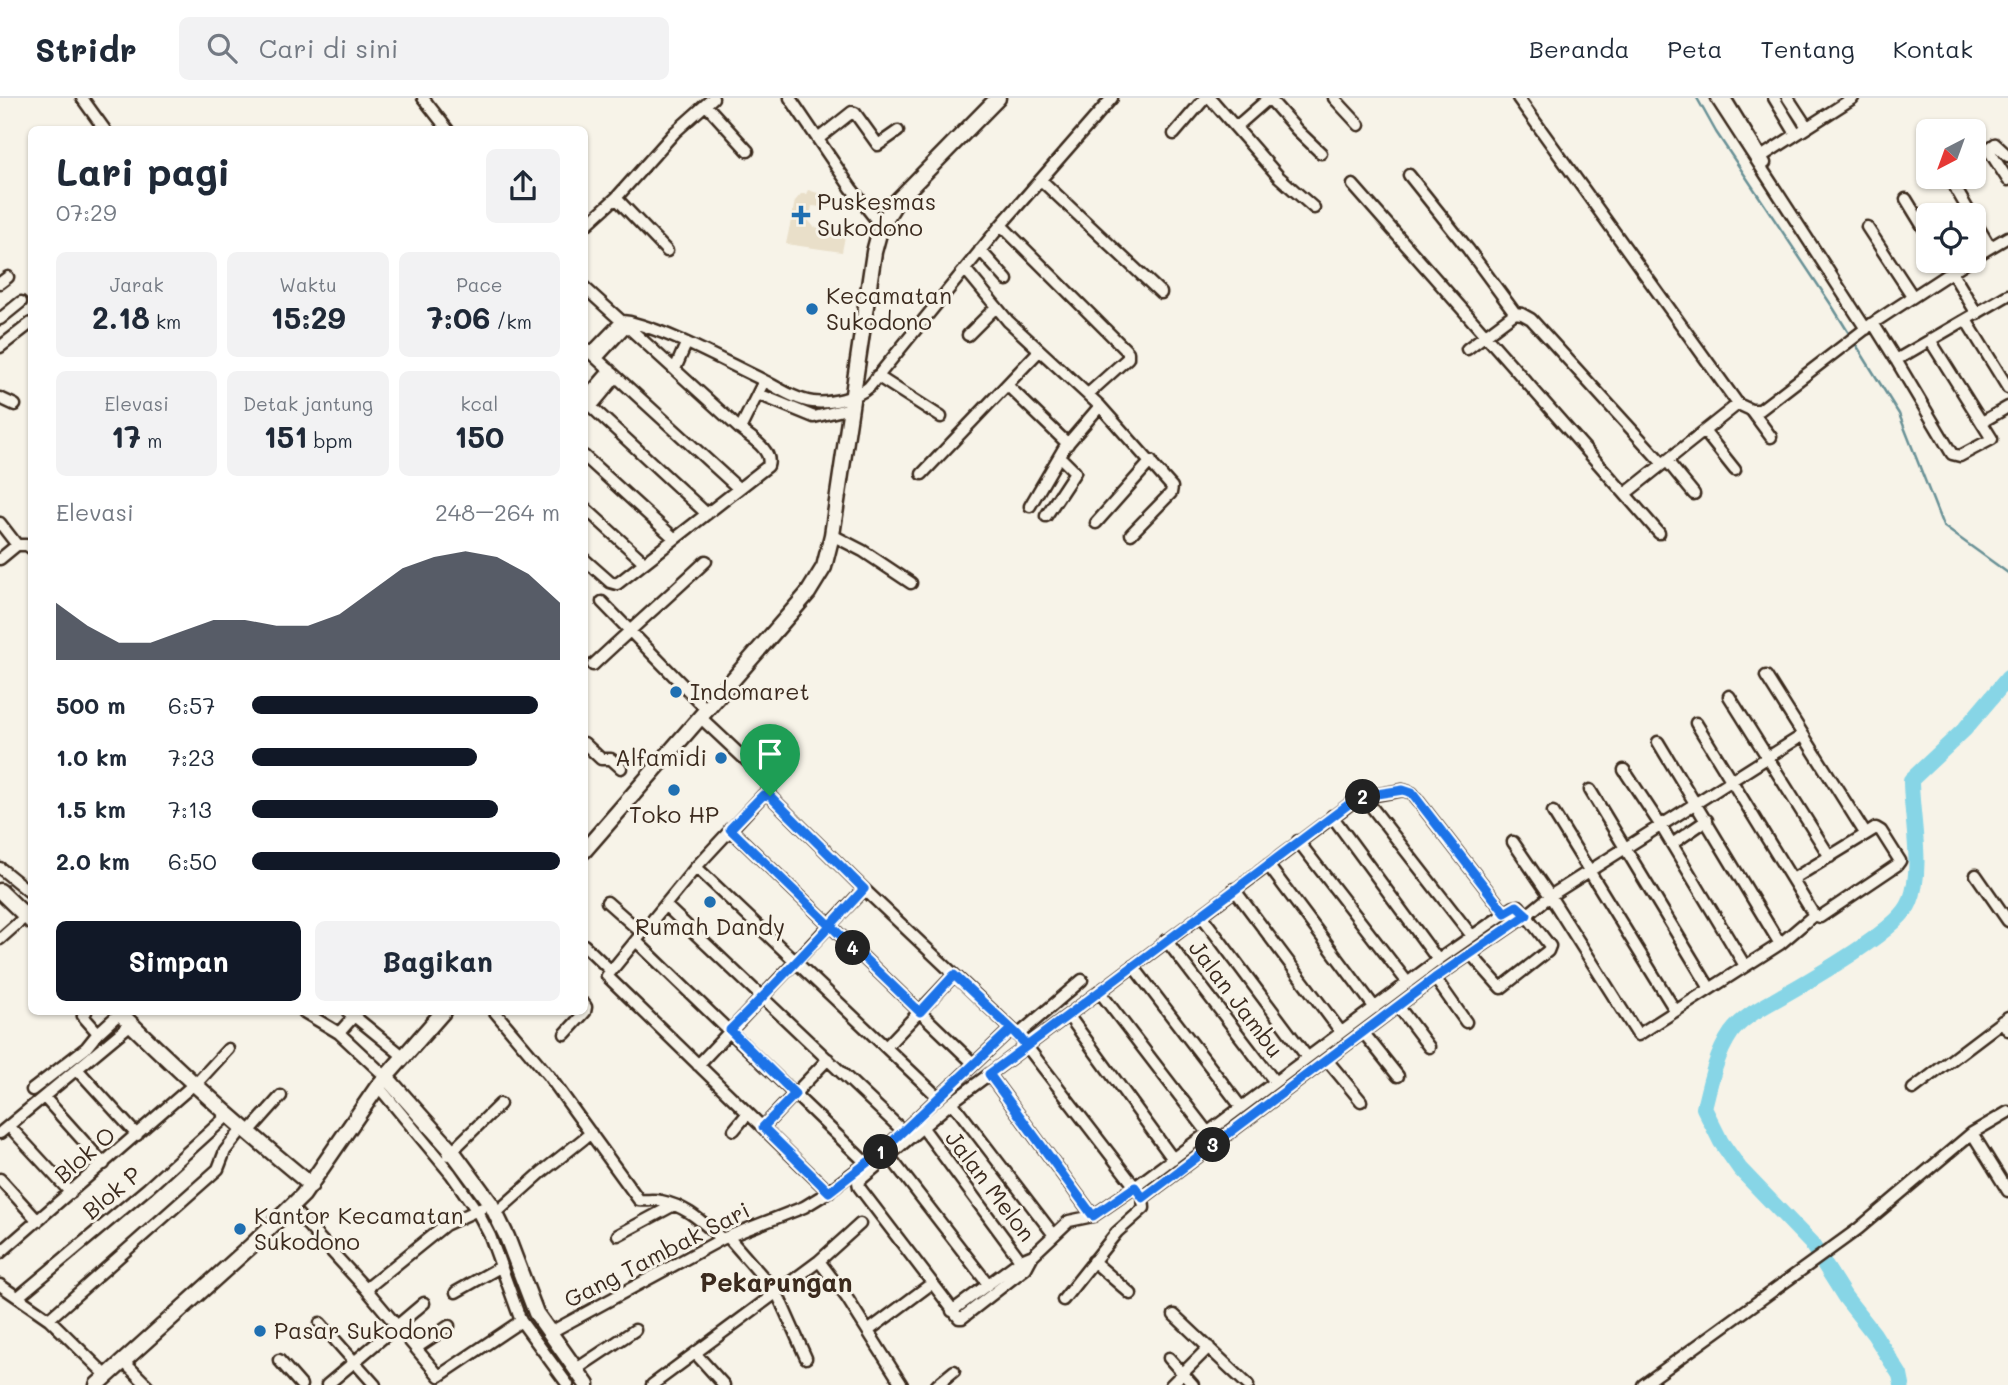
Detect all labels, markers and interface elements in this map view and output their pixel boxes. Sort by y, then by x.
search box [179,17,669,80]
text: Stridr [35,27,137,70]
icon: search [203,29,241,67]
text: Cari di sini [259,31,399,65]
text: Beranda [1529,33,1629,64]
text: Peta [1667,33,1722,64]
text: Tentang [1760,33,1855,64]
text: Kontak [1893,33,1973,64]
north arrow [1916,119,1986,189]
map controls [1916,119,1986,273]
text: Lari pagi [56,146,230,196]
button: share [486,149,560,223]
place label: Puskesmas Sukodono [817,186,936,242]
text: 07:29 [56,197,117,227]
button: locate [1916,203,1986,273]
marker: Puskesmas Sukodono [791,205,811,225]
text: Jarak [110,272,164,297]
text: Waktu [279,272,337,297]
text: Pace [456,272,503,297]
place label: Kecamatan Sukodono [826,280,952,336]
text: 2.18 [92,297,150,337]
text: 15:29 [270,297,346,337]
text: 7:06 [427,297,491,337]
marker: Kecamatan Sukodono [804,301,820,317]
text: km [150,309,181,334]
text: /km [491,309,532,334]
text: Elevasi [104,391,169,416]
text: Detak jantung [243,391,373,416]
text: kcal [460,391,498,416]
text: 17 [111,416,141,456]
text: 151 [263,416,308,456]
text: 150 [454,416,504,456]
text: m [141,428,162,453]
text: bpm [308,428,353,453]
text: Elevasi [56,497,134,527]
text: 248–264 m [435,497,560,527]
place label: Indomaret [690,676,810,706]
marker: Indomaret [668,684,684,700]
text: 500 m [56,690,126,720]
text: 6:57 [168,690,215,720]
pin [740,724,800,796]
icon: arrive [751,735,789,773]
text: 1.0 km [56,742,127,772]
text: 7:23 [168,742,214,772]
place label: Alfamidi [615,742,707,772]
marker: Alfamidi [713,750,729,766]
pin: 2 [1346,780,1380,814]
marker: Toko HP [666,782,682,798]
text: 2 [1357,784,1368,809]
text: 1.5 km [56,794,126,824]
text: 7:13 [168,794,212,824]
place label: Toko HP [629,799,719,829]
text: 2.0 km [56,846,130,876]
text: 6:50 [168,846,217,876]
marker: Rumah Dandy [702,894,718,910]
place label: Rumah Dandy [635,911,785,941]
button: Simpan [56,921,301,1001]
button: Bagikan [315,921,560,1001]
pin: 4 [836,930,870,966]
street label: Jalan Jambu [1183,934,1291,1063]
text: 4 [846,935,859,960]
street label: Blok O [48,1119,121,1189]
street label: Jalan Melon [939,1124,1042,1247]
pin: 3 [1196,1128,1230,1162]
text: 3 [1207,1132,1218,1157]
pin: 1 [864,1134,898,1170]
text: 1 [876,1139,885,1164]
street label: Blok P [76,1159,147,1225]
street label: Gang Tambak Sari [559,1194,755,1314]
place label: Kantor Kecamatan Sukodono [254,1200,464,1256]
marker: Kantor Kecamatan Sukodono [232,1221,248,1237]
district label: Pekarungan [700,1265,852,1299]
place label: Pasar Sukodono [274,1315,453,1345]
marker: Pasar Sukodono [252,1323,268,1339]

